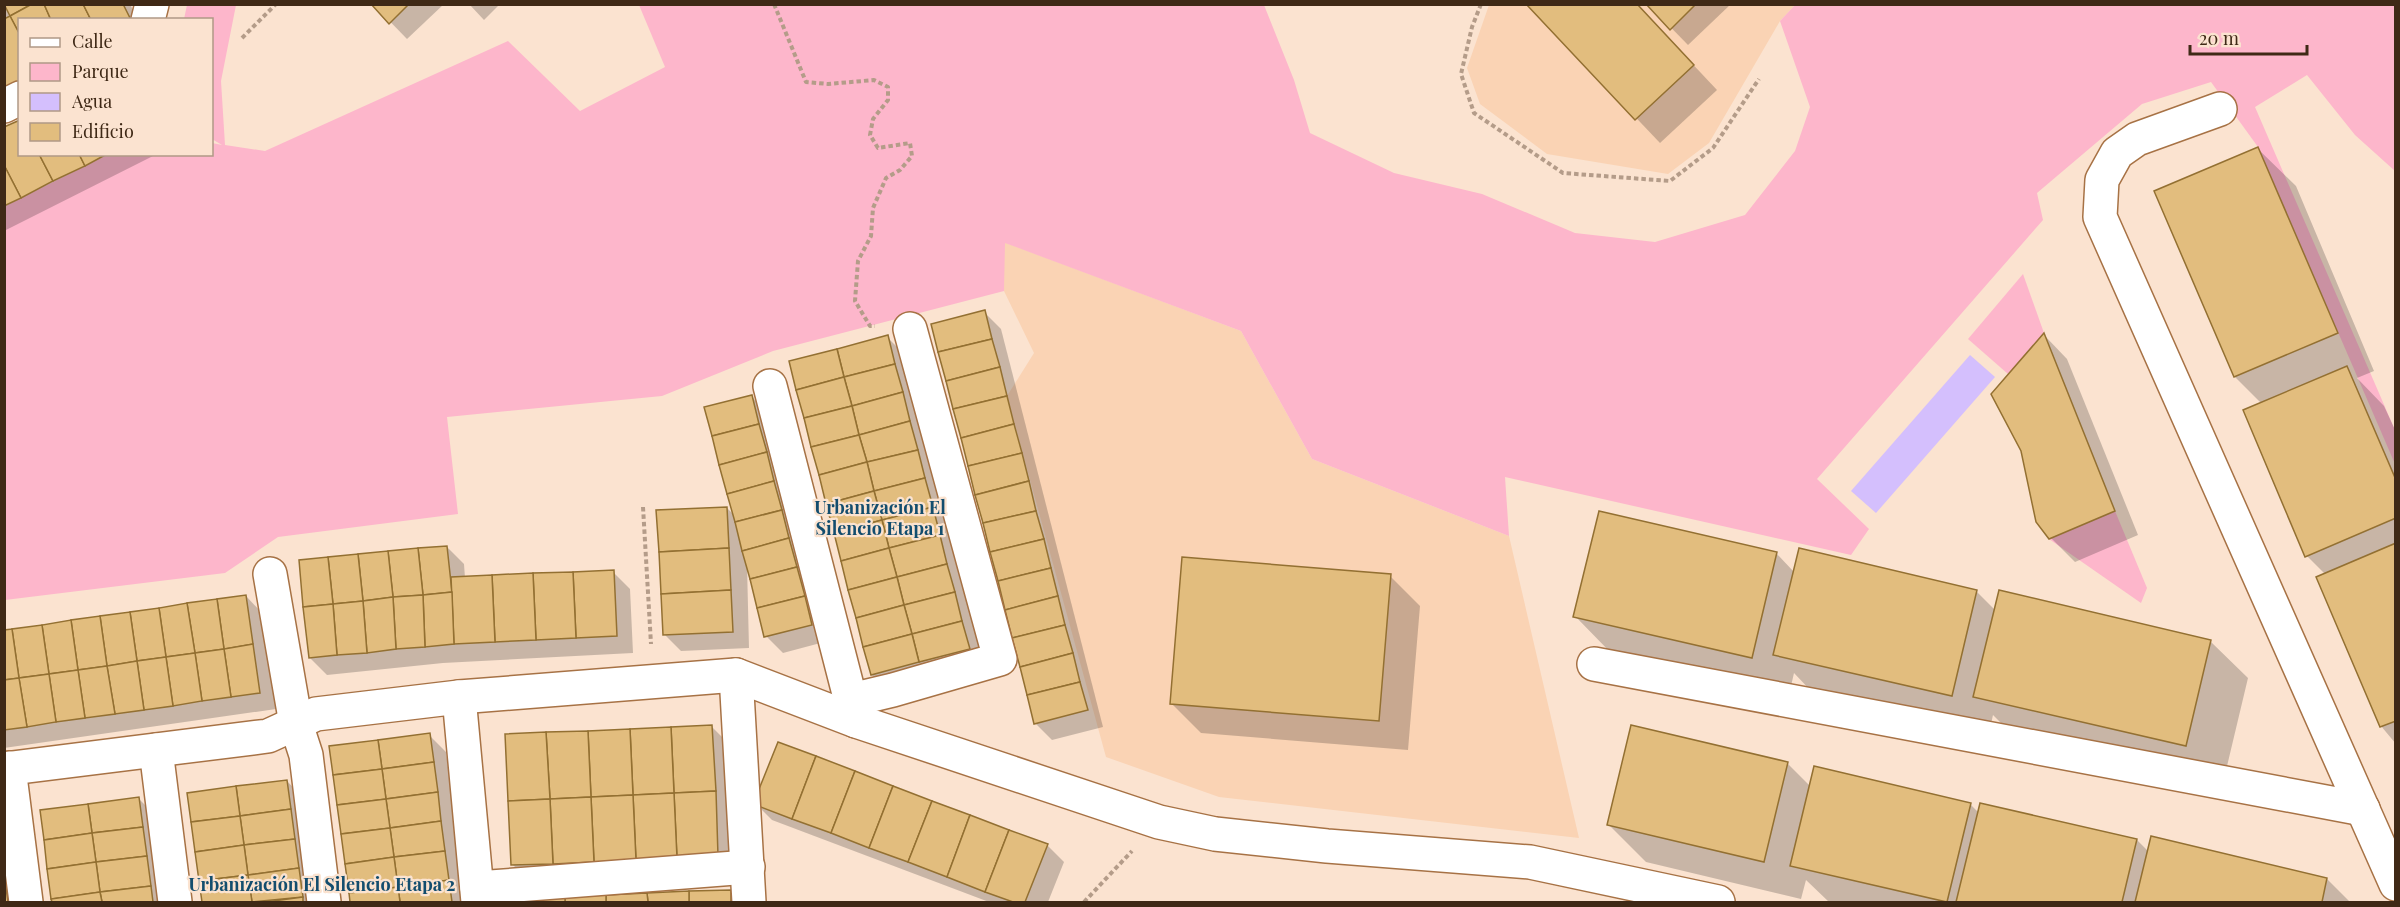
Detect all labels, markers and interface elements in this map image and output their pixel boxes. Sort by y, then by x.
legend [18,18,213,156]
scale bar [2190,18,2307,56]
text: 20 m [2199,26,2239,50]
text: Calle [72,29,113,53]
text: Parque [72,59,129,83]
text: Agua [71,89,112,113]
text: Edificio [72,119,134,143]
district label: Urbanización El Silencio Etapa 1 [814,495,946,540]
district label: Urbanización El Silencio Etapa 2 [189,872,455,896]

